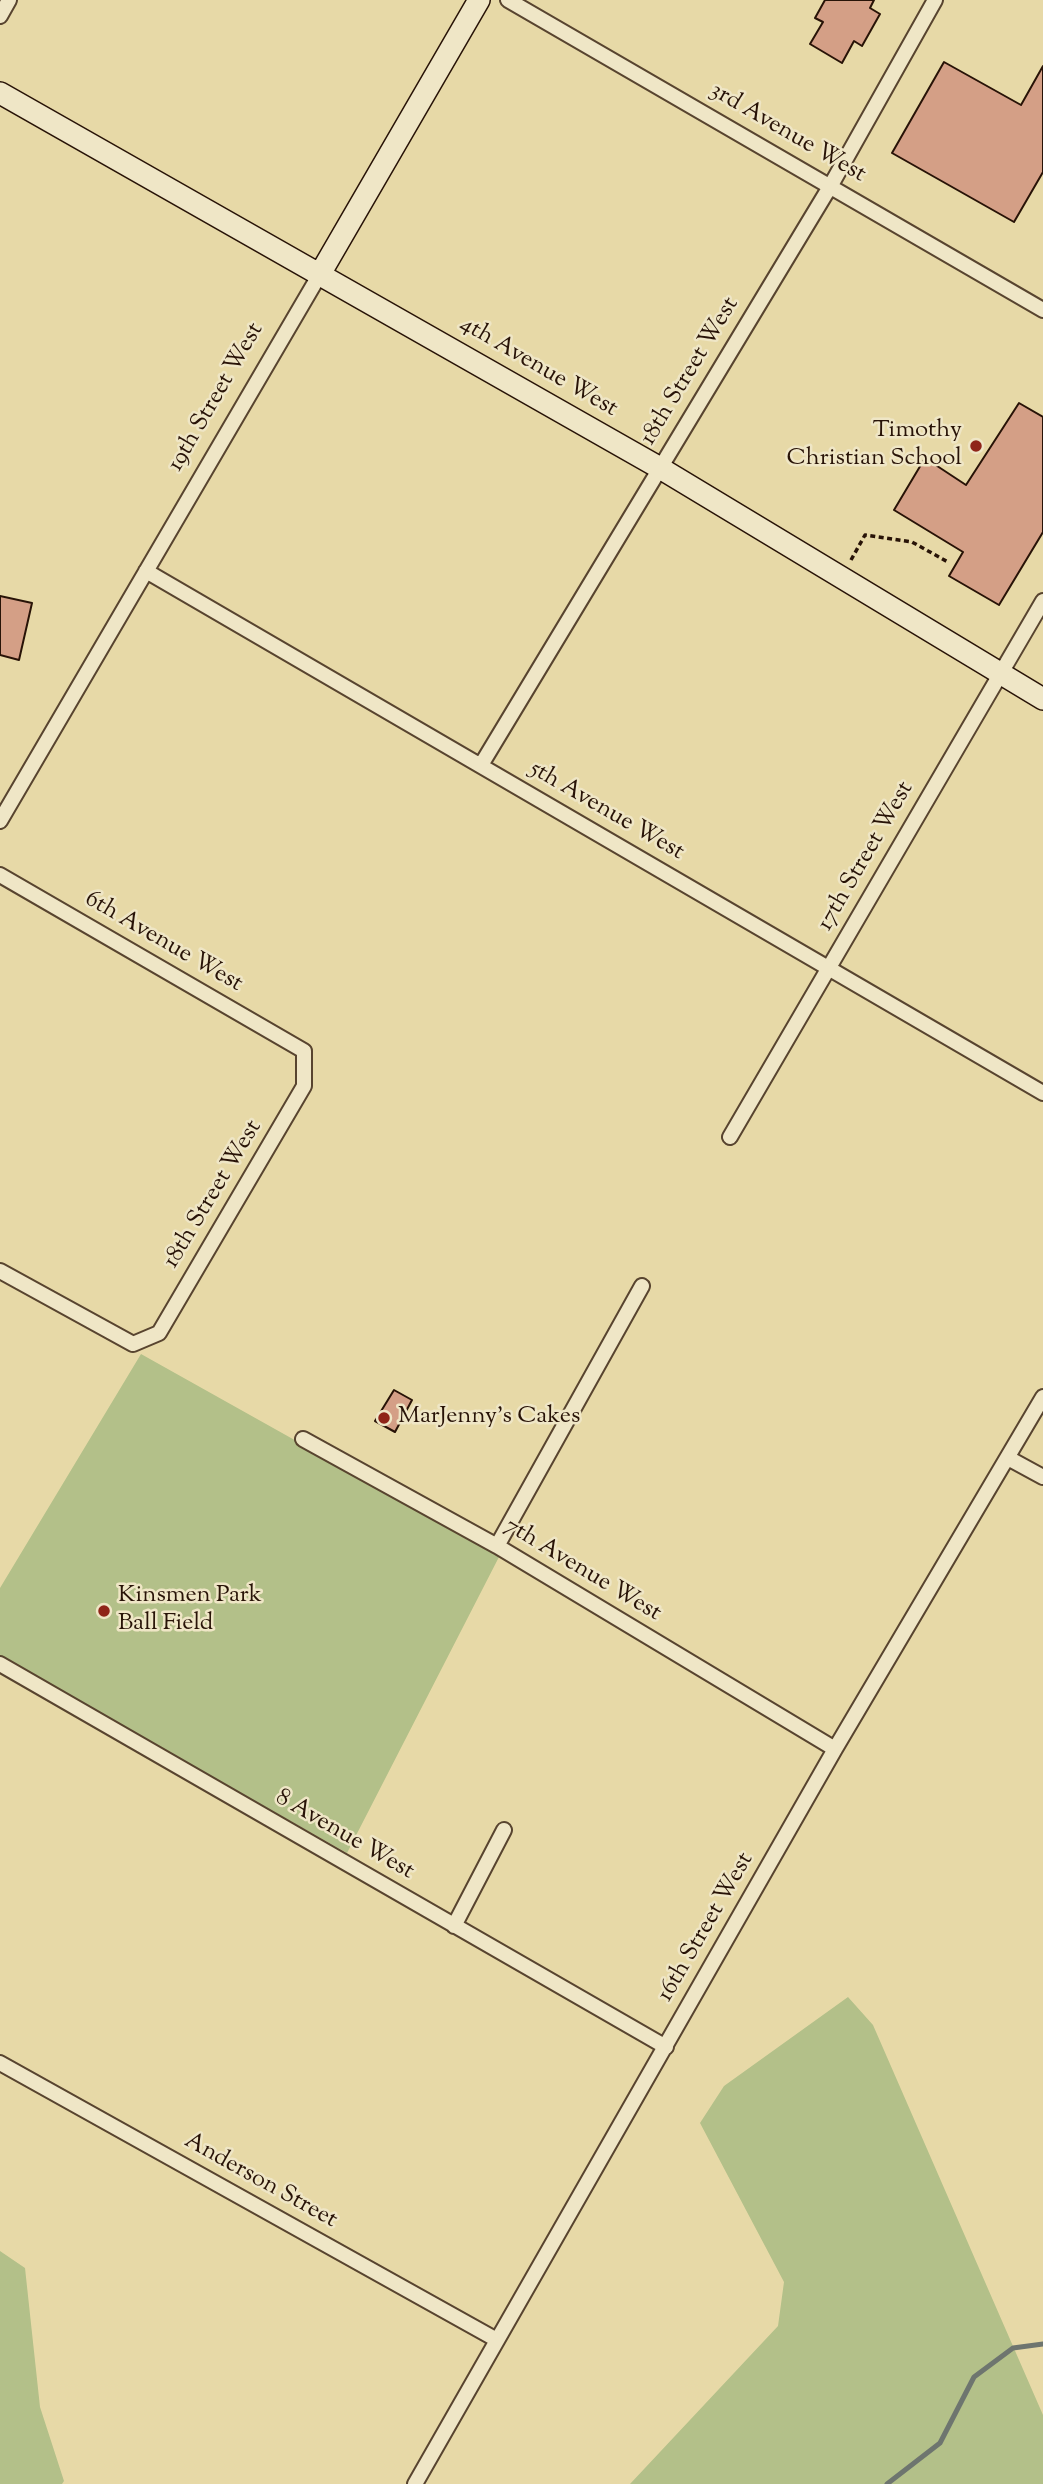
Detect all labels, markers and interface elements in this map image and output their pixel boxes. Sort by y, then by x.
street label: 3rd Avenue West [704,78,870,190]
street label: 18th Street West [635,293,747,451]
street label: 4th Avenue West [454,311,622,425]
street label: 19th Street West [163,318,271,478]
place label: Timothy Christian School [786,418,962,474]
marker: Timothy Christian School [968,438,984,454]
street label: 5th Avenue West [523,756,689,868]
street label: 17th Street West [813,777,921,937]
street label: 6th Avenue West [79,886,247,1000]
street label: 18th Street West [158,1116,270,1274]
place label: MarJenny’s Cakes [398,1404,580,1432]
marker: MarJenny’s Cakes [376,1410,392,1426]
street label: 7th Avenue West [498,1513,666,1629]
place label: Kinsmen Park Ball Field [118,1583,262,1639]
marker: Kinsmen Park Ball Field [96,1603,112,1619]
street label: 8 Avenue West [269,1785,419,1887]
street label: 16th Street West [653,1848,761,2008]
street label: Anderson Street [178,2128,342,2236]

